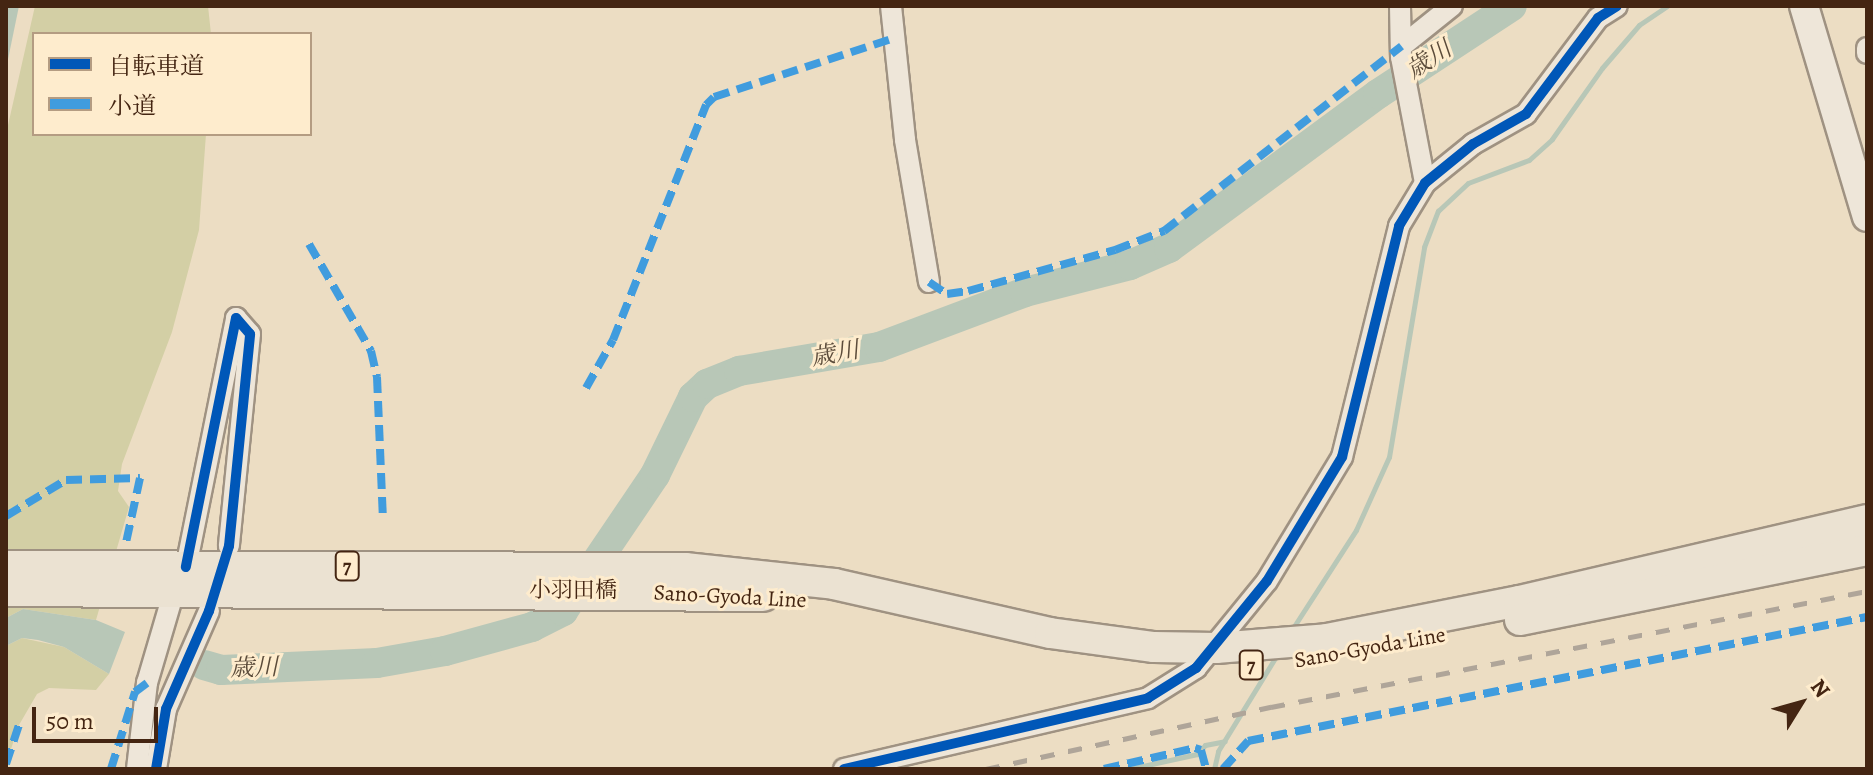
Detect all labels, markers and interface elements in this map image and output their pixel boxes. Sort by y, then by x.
legend [32,32,312,136]
water label: 歳川 [1401,35,1457,85]
text: 自転車道 [108,50,204,82]
text: 小道 [108,90,156,122]
water label: 歳川 [809,336,861,372]
road number: 7 [333,550,361,582]
street label: 小羽田橋 [529,578,617,604]
street label: Sano-Gyoda Line [653,580,807,614]
street label: Sano-Gyoda Line [1292,622,1448,674]
road number: 7 [1237,649,1265,681]
water label: 歳川 [230,653,278,683]
north arrow [1761,663,1841,743]
text: N [1803,673,1837,704]
scale bar [36,691,162,741]
text: 50 m [46,705,94,737]

